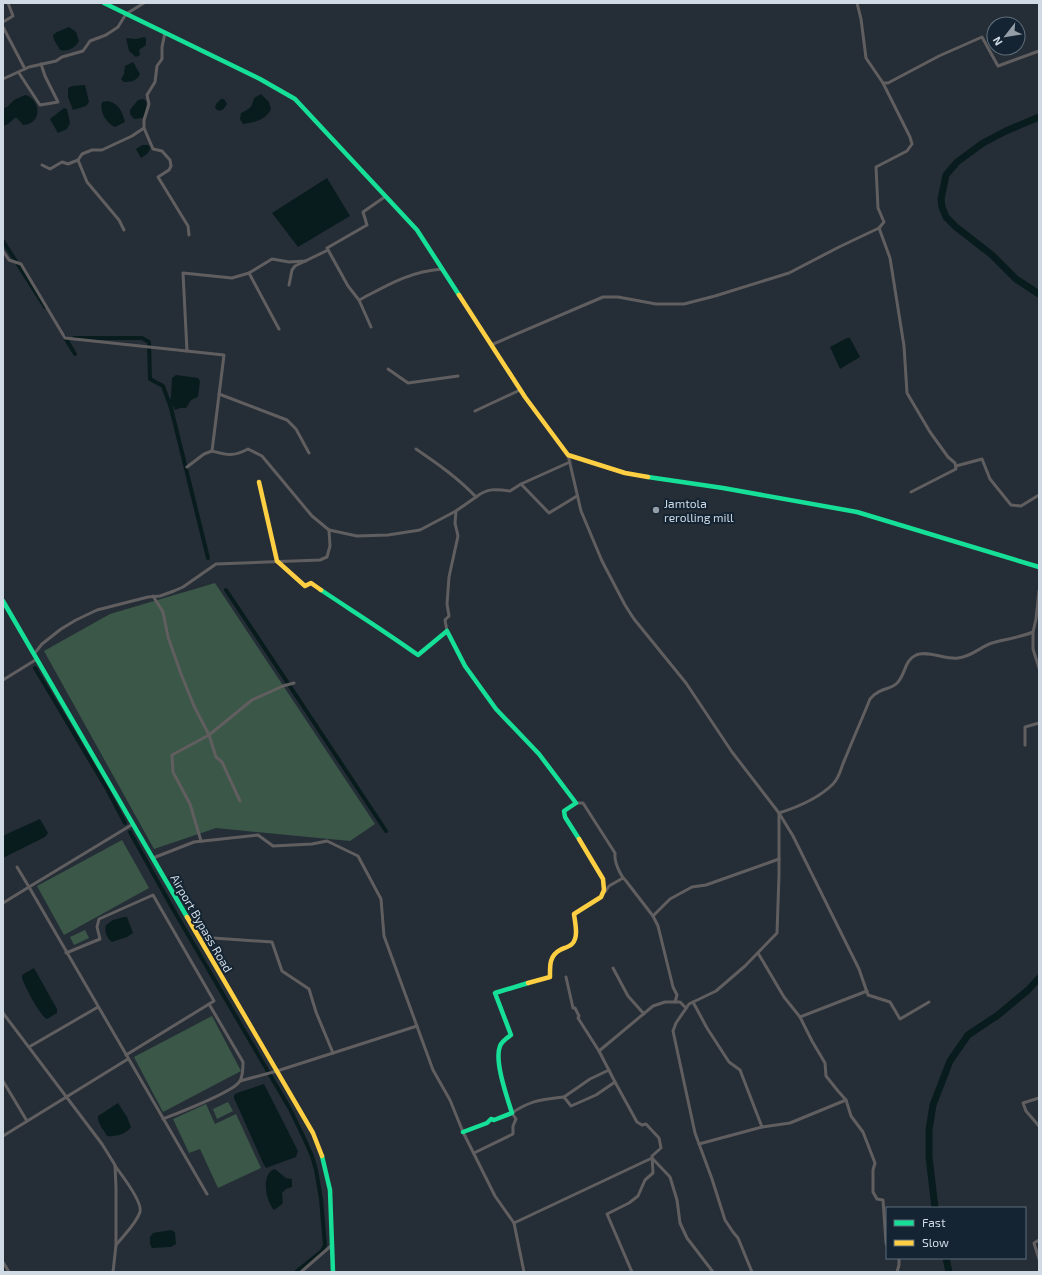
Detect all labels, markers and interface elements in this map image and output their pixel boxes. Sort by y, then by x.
north arrow [986,16,1026,56]
text: N [989,35,1005,48]
place label: Jamtola rerolling mill [664,496,734,524]
marker: Jamtola rerolling mill [651,505,661,515]
street label: Airport Bypass Road [168,871,236,975]
legend [886,1207,1026,1259]
text: Fast [922,1215,946,1229]
text: Slow [922,1235,949,1249]

